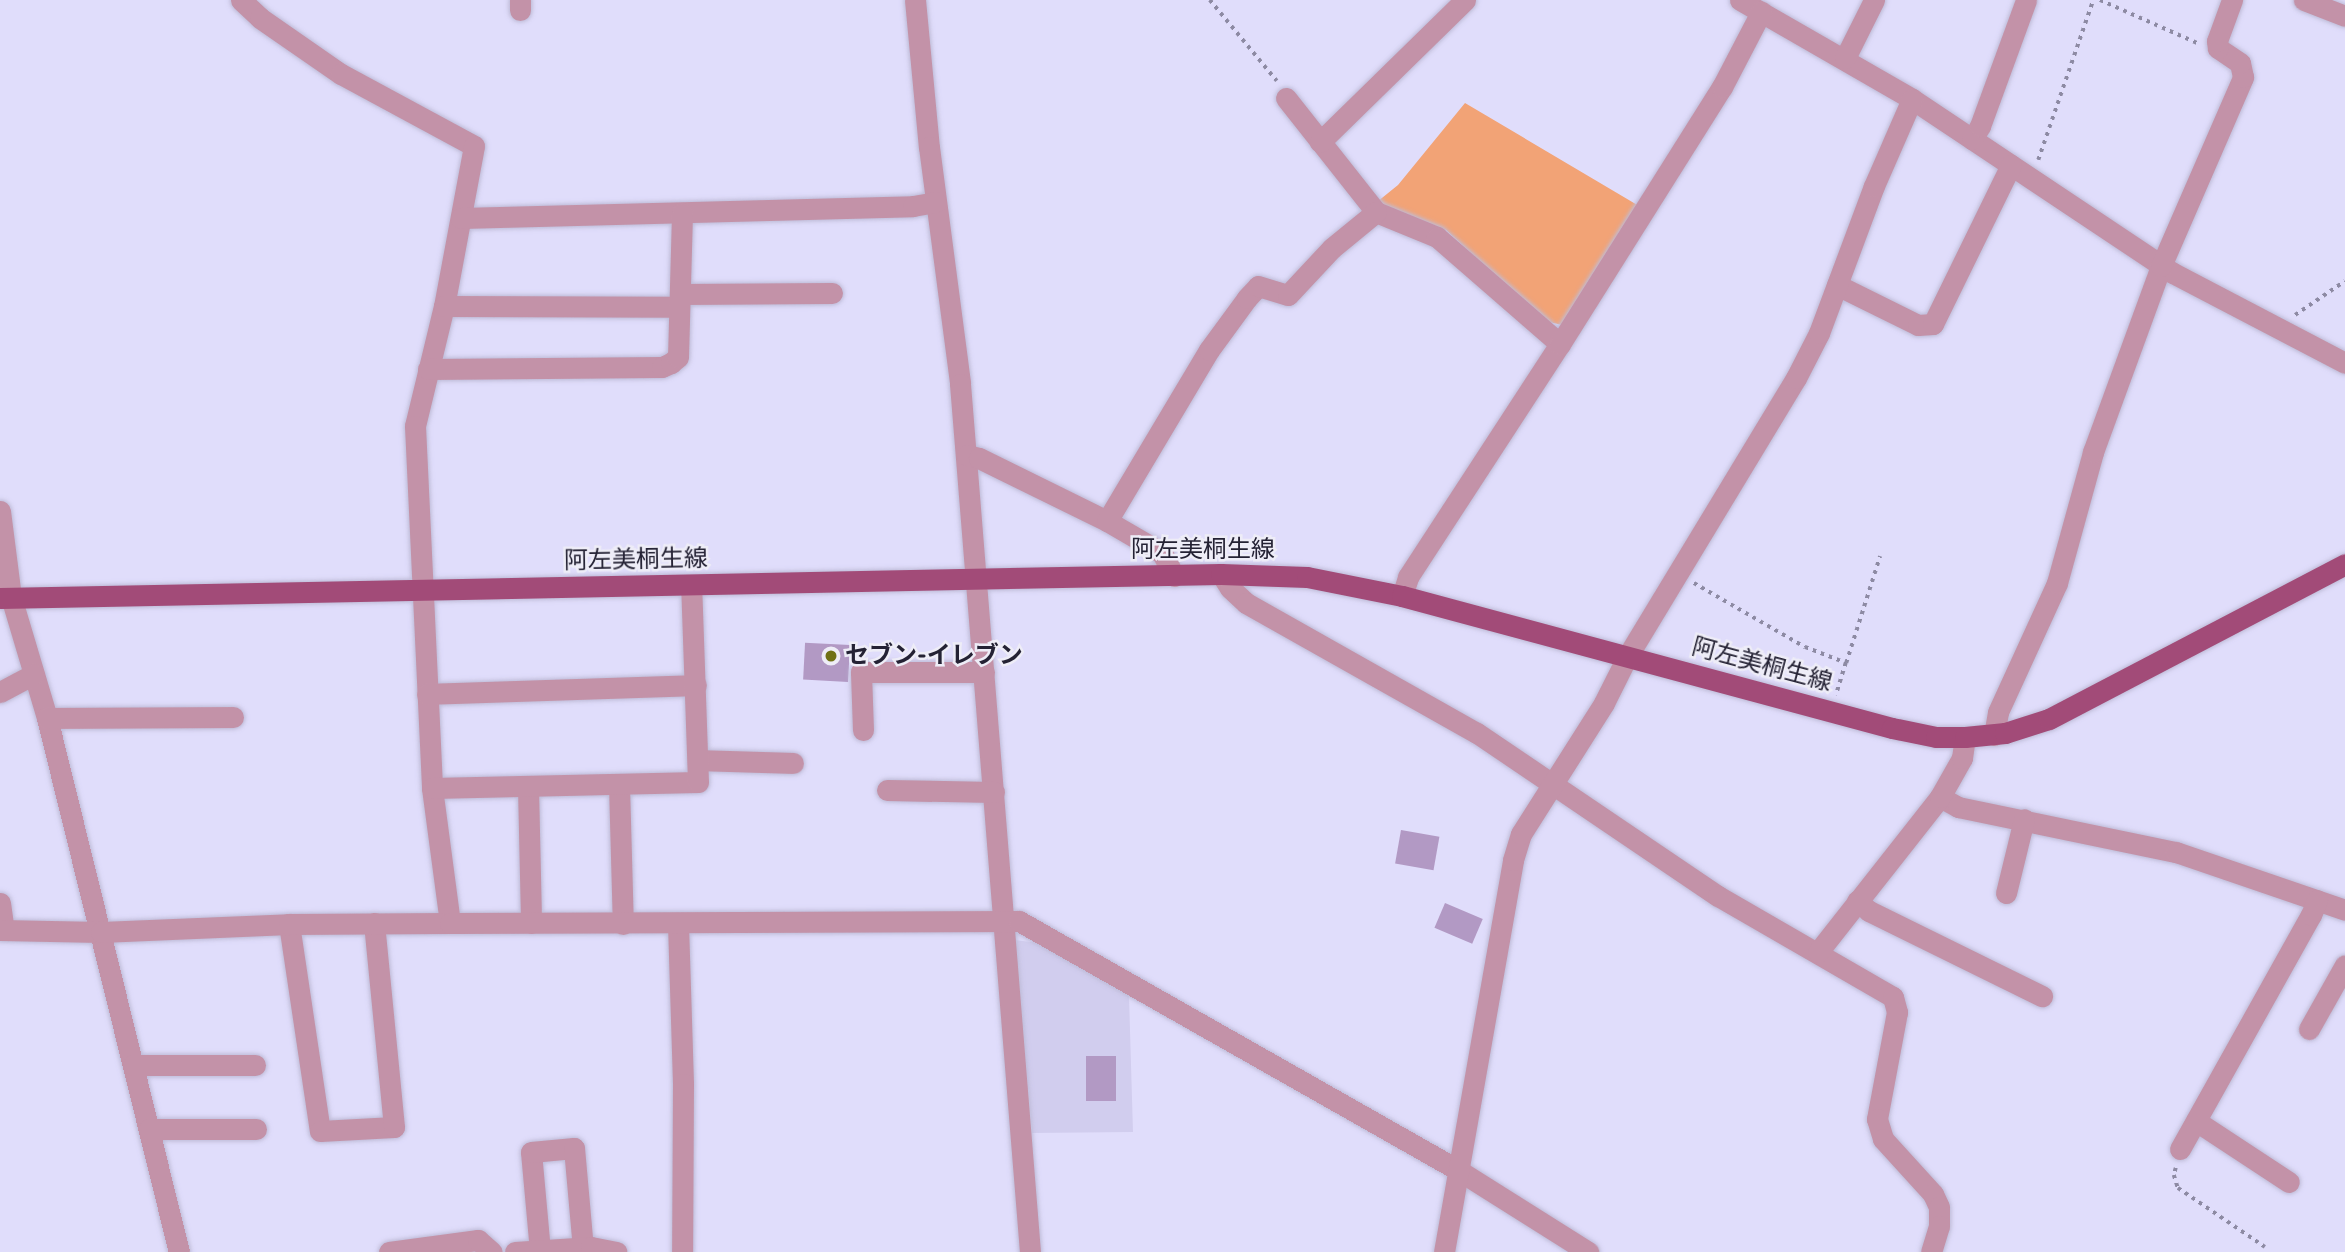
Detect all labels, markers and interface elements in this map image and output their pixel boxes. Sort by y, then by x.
street label: 阿左美桐生線 [1131,536,1275,564]
street label: 阿左美桐生線 [564,544,708,576]
street label: 阿左美桐生線 [1689,632,1835,698]
place label: セブン-イレブン [845,642,1023,670]
marker: セブン-イレブン [823,648,839,664]

